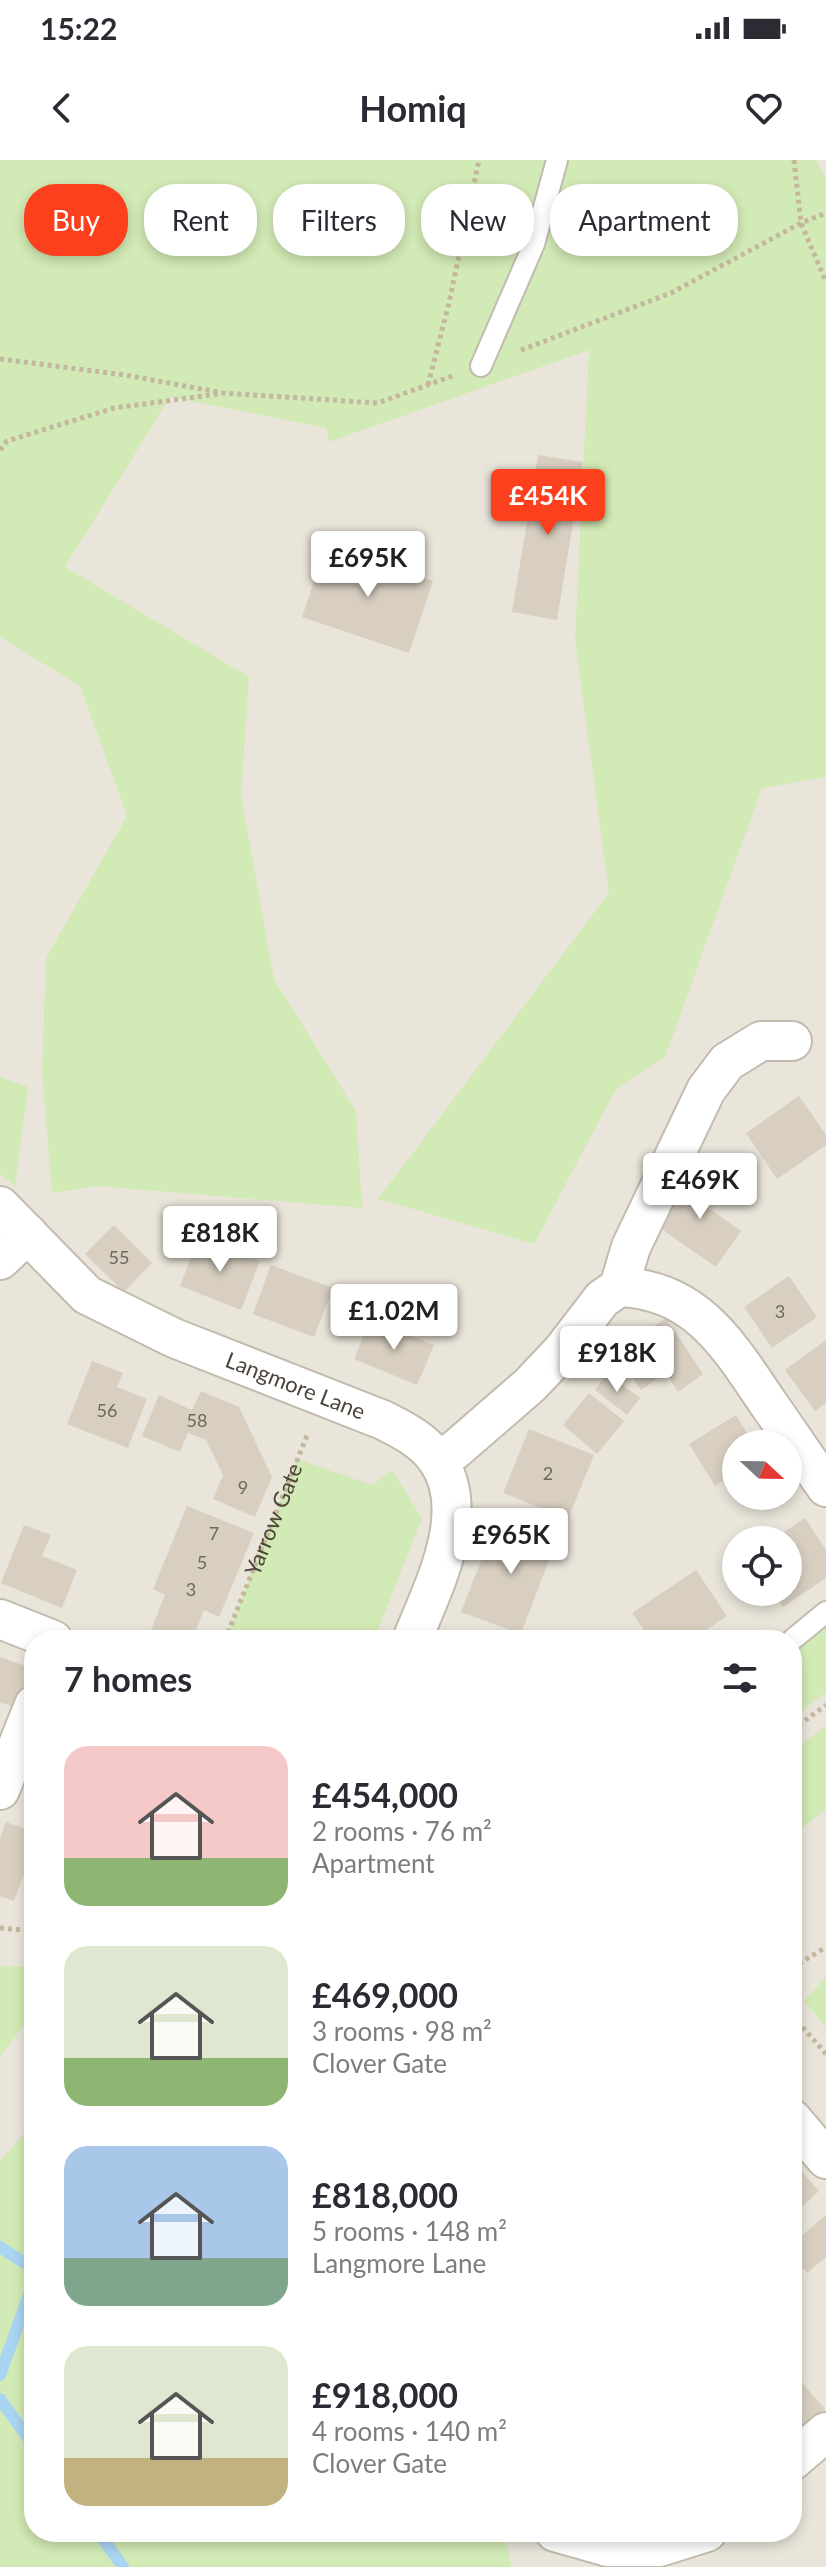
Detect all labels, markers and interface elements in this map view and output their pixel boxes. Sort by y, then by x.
text: 15:22 [40,10,117,46]
icon: back [40,86,84,130]
text: Homiq [359,86,467,130]
icon: heart [742,86,786,130]
chip: Buy [24,184,128,256]
chip: Rent [144,184,257,256]
chip: Filters [273,184,405,256]
chip: New [421,184,534,256]
chip: Apartment [550,184,738,256]
pin: £454K [492,469,604,537]
text: £454K [509,479,587,511]
pin: £695K [312,531,424,599]
text: £695K [329,541,407,573]
pin: £469K [644,1153,756,1221]
text: £469K [661,1163,739,1195]
pin: £818K [164,1206,276,1274]
text: £818K [181,1216,259,1248]
house number: 55 [109,1246,129,1268]
pin: £1.02M [329,1284,459,1352]
text: £1.02M [348,1294,440,1326]
house number: 3 [775,1300,785,1322]
pin: £918K [561,1326,673,1394]
text: £918K [578,1336,656,1368]
street label: Langmore Lane [222,1346,369,1425]
house number: 56 [97,1399,117,1421]
house number: 58 [187,1409,207,1431]
north arrow [722,1430,802,1510]
map controls [722,1430,802,1606]
street label: Yarrow Gate [238,1459,308,1579]
house number: 2 [543,1462,553,1484]
house number: 9 [238,1476,248,1498]
pin: £965K [455,1508,567,1576]
text: £965K [472,1518,550,1550]
house number: 7 [209,1522,219,1544]
button: locate [722,1526,802,1606]
house number: 5 [197,1551,207,1573]
house number: 3 [186,1578,196,1600]
icon: filters [718,1656,762,1700]
text: 7 homes [64,1658,192,1699]
text: £454,000 [312,1774,458,1815]
icon: home [128,1778,224,1874]
text: 2 rooms · 76 m² [312,1815,492,1847]
text: Apartment [312,1847,435,1879]
text: £469,000 [312,1974,458,2015]
icon: home [128,1978,224,2074]
text: 3 rooms · 98 m² [312,2015,492,2047]
text: Clover Gate [312,2047,447,2079]
text: £818,000 [312,2174,458,2215]
icon: home [128,2178,224,2274]
text: 5 rooms · 148 m² [312,2215,507,2247]
text: Langmore Lane [312,2247,486,2279]
text: £918,000 [312,2374,458,2415]
icon: home [128,2378,224,2474]
text: 4 rooms · 140 m² [312,2415,507,2447]
text: Clover Gate [312,2447,447,2479]

